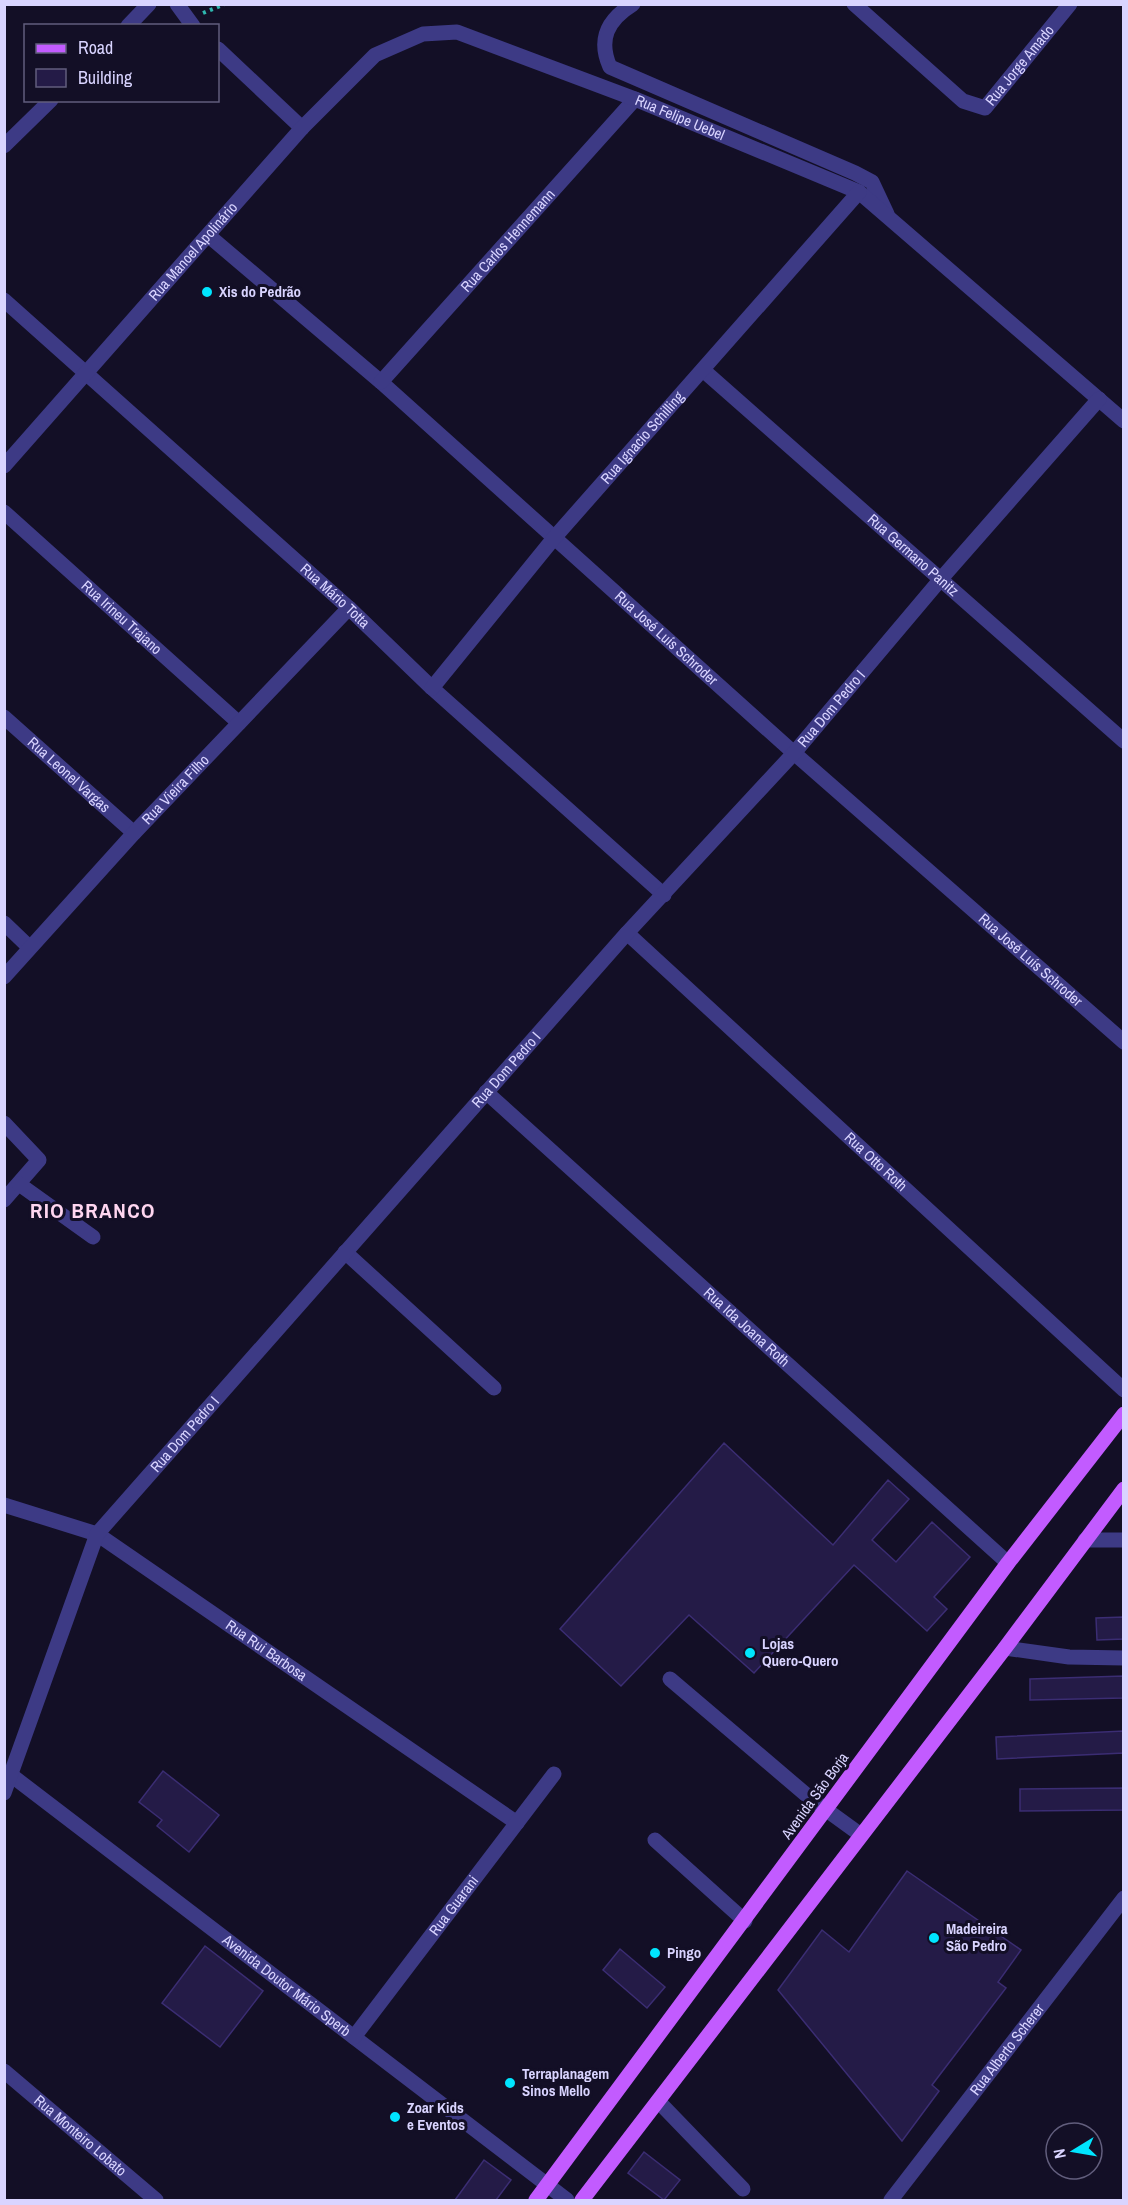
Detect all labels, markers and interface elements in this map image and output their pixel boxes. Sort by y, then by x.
street label: Rua Jorge Amado [980,20,1059,110]
legend [24,24,219,102]
text: Road [78,35,113,60]
text: Building [78,65,133,90]
street label: Rua Felipe Uebel [632,89,728,145]
street label: Rua Carlos Hennemann [456,184,559,296]
street label: Rua Manoel Apolinário [143,197,242,305]
place label: Xis do Pedrão [219,281,301,302]
marker: Xis do Pedrão [200,285,214,299]
street label: Rua Ignacio Schilling [595,386,689,488]
street label: Rua Germano Panitz [863,509,964,601]
street label: Rua Mário Totta [296,558,375,633]
street label: Rua Irineu Trajano [77,575,167,659]
street label: Rua José Luís Schroder [610,586,723,690]
street label: Rua Dom Pedro I [792,665,870,751]
street label: Rua Leonel Vargas [23,732,115,817]
street label: Rua Vieira Filho [137,750,214,829]
street label: Rua José Luís Schroder [974,908,1087,1011]
street label: Rua Dom Pedro I [467,1027,545,1112]
street label: Rua Otto Roth [840,1127,912,1196]
district label: RIO BRANCO [30,1196,156,1225]
street label: Rua Ida Joana Roth [699,1282,795,1371]
street label: Rua Dom Pedro I [145,1391,224,1477]
street label: Rua Rui Barbosa [222,1615,312,1686]
place label: Lojas Quero-Quero [762,1633,839,1671]
marker: Lojas Quero-Quero [743,1646,757,1660]
street label: Avenida São Borja [775,1748,853,1844]
street label: Rua Guarani [424,1871,483,1940]
place label: Madeireira São Pedro [946,1918,1008,1956]
street label: Avenida Doutor Mário Sperb [217,1929,355,2041]
marker: Madeireira São Pedro [927,1931,941,1945]
place label: Pingo [667,1942,701,1963]
marker: Pingo [648,1946,662,1960]
street label: Rua Alberto Scherer [964,1999,1049,2100]
place label: Terraplanagem Sinos Mello [522,2063,609,2101]
marker: Terraplanagem Sinos Mello [503,2076,517,2090]
street label: Rua Monteiro Lobato [30,2090,132,2181]
place label: Zoar Kids e Eventos [407,2097,465,2135]
marker: Zoar Kids e Eventos [388,2110,402,2124]
north arrow [1044,2121,1104,2181]
text: N [1048,2147,1071,2161]

